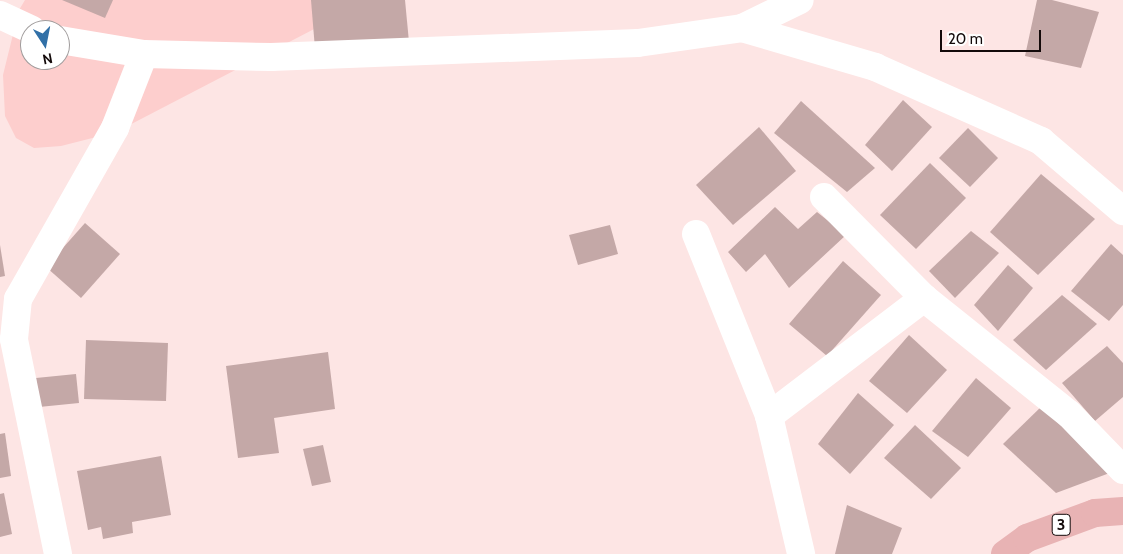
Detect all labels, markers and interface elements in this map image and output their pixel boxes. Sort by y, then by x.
north arrow [20,20,70,70]
scale bar [943,20,1044,52]
text: 20 m [948,30,983,48]
text: N [41,49,54,69]
road number: 3 [1051,512,1071,538]

